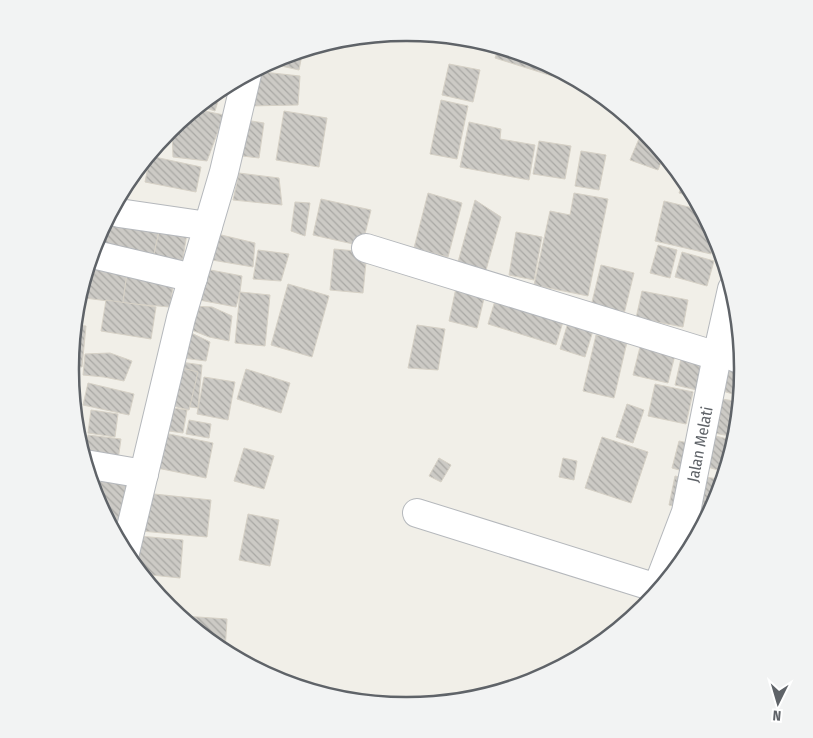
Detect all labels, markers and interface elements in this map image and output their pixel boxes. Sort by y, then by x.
street label: Jalan Melati [683,405,717,484]
north arrow [753,678,803,728]
text: N [772,707,782,724]

